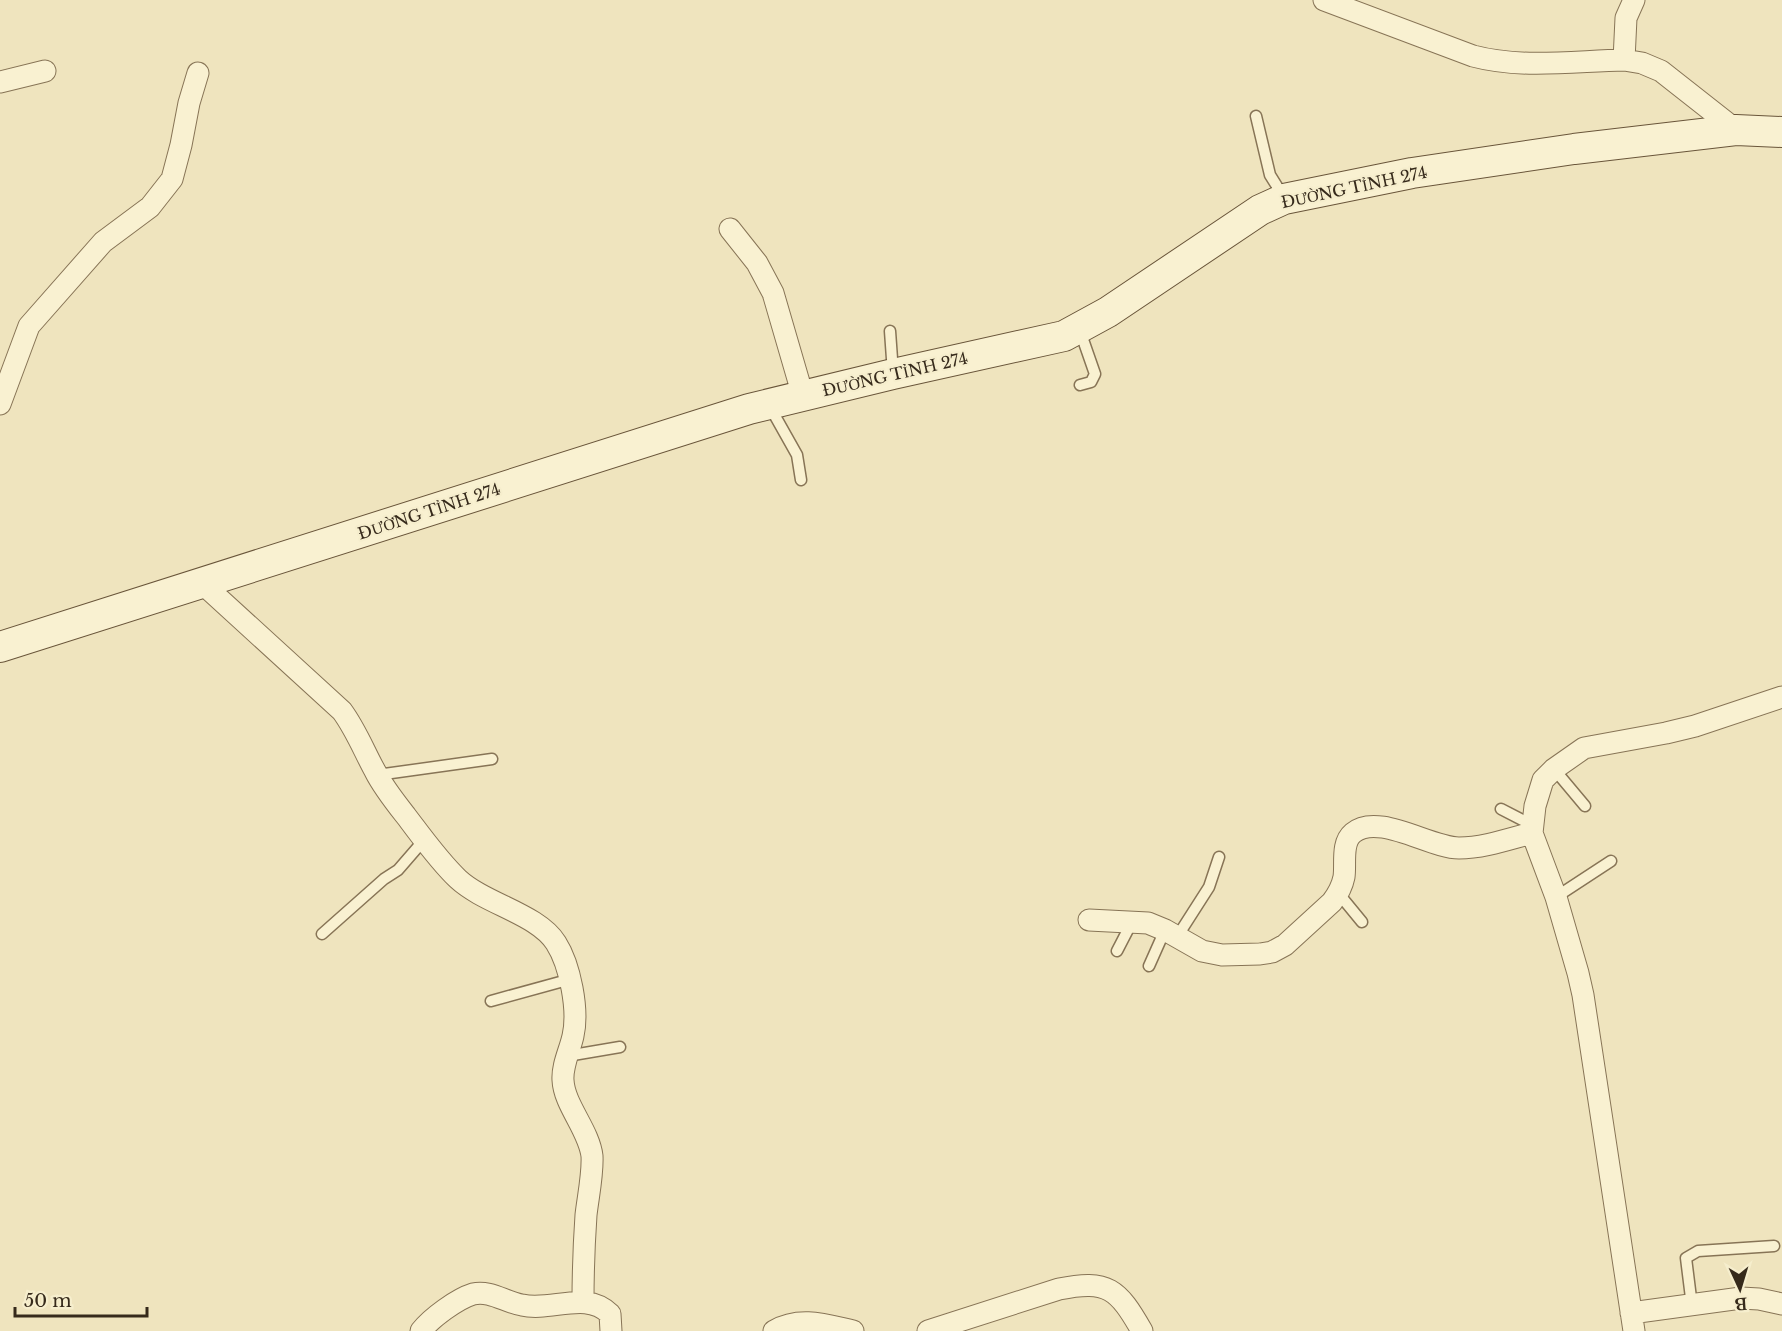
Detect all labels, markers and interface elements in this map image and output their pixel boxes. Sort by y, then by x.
street label: ĐƯỜNG TỈNH 274 [1279,162,1429,212]
street label: ĐƯỜNG TỈNH 274 [820,348,970,400]
street label: ĐƯỜNG TỈNH 274 [355,478,503,544]
north arrow [1710,1259,1770,1319]
scale bar [15,1280,147,1318]
text: 50 m [24,1290,72,1312]
text: B [1734,1294,1748,1314]

